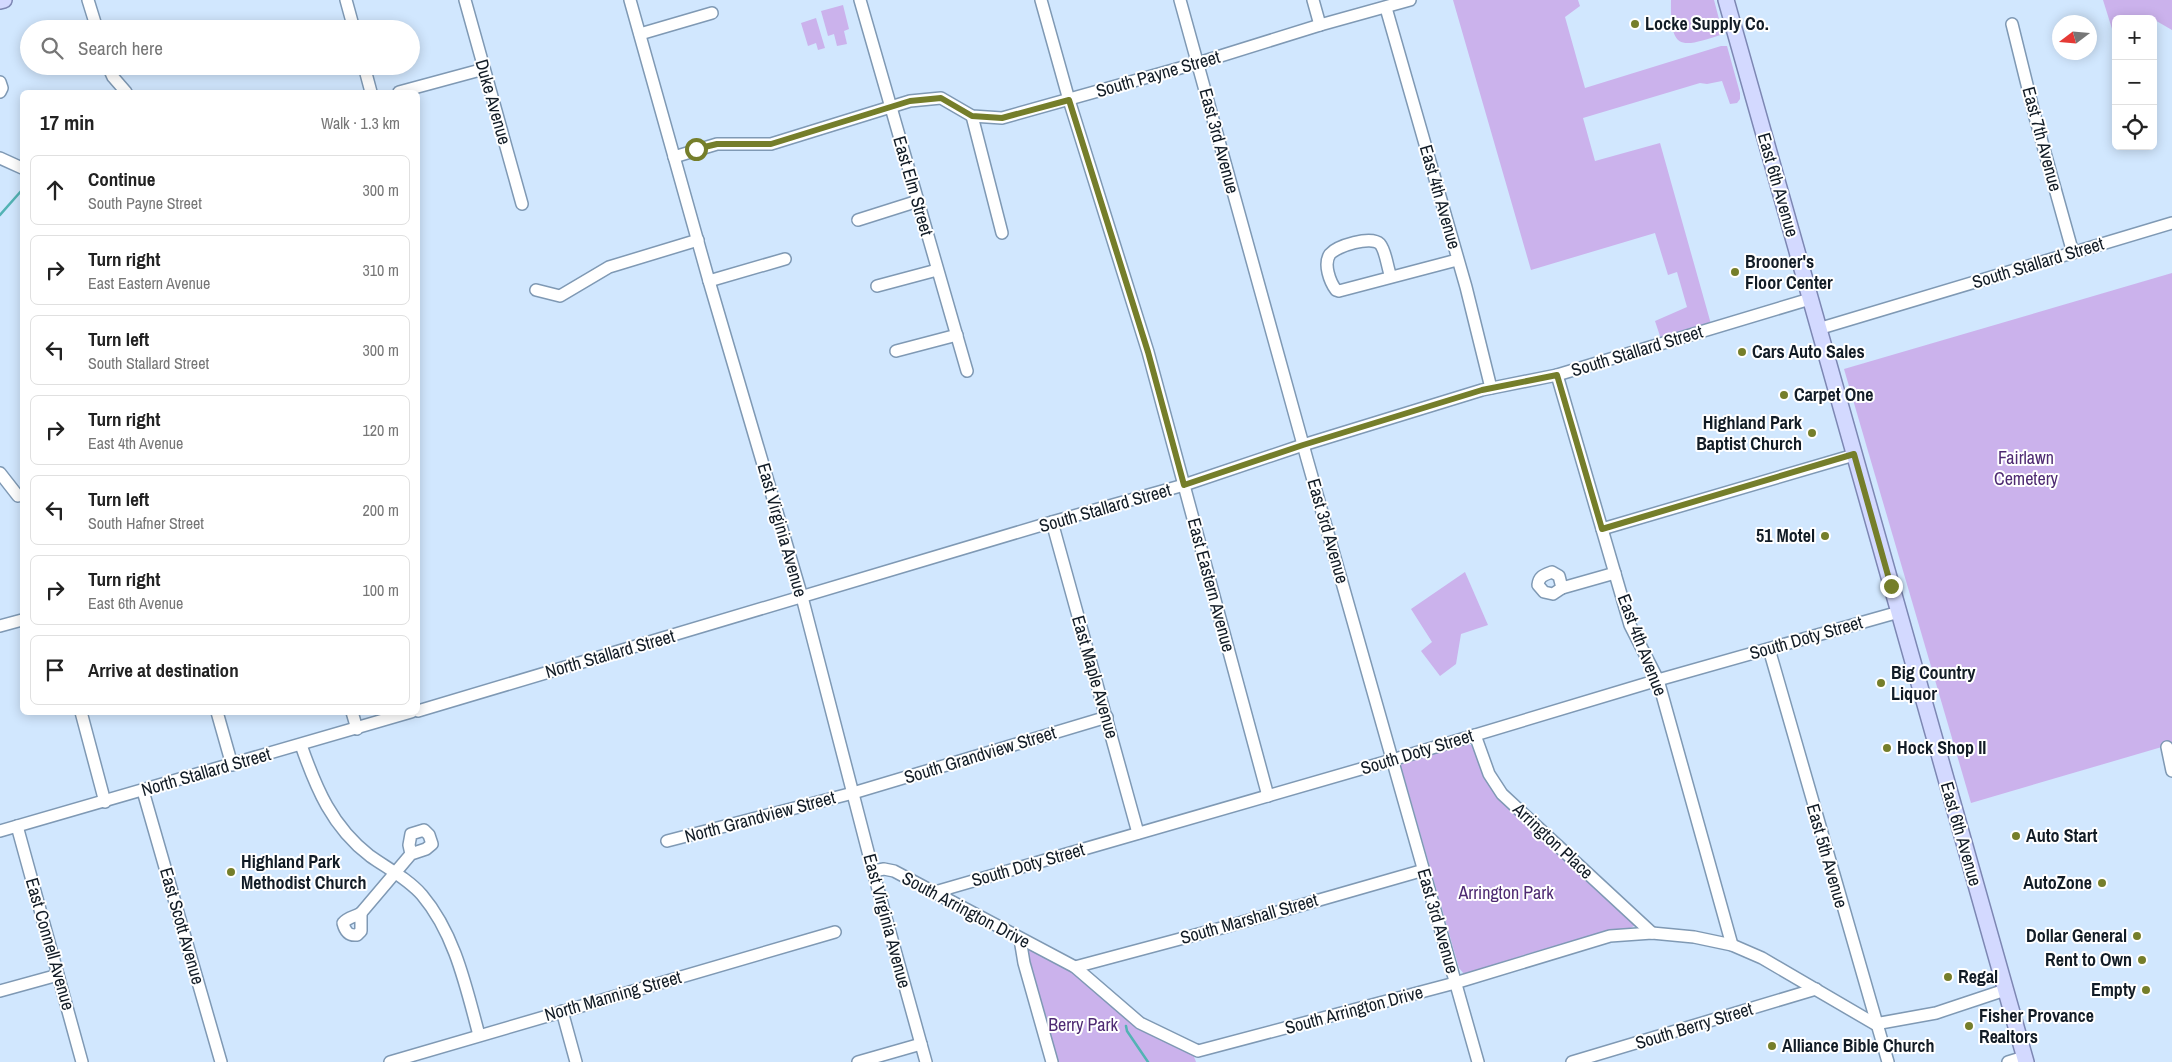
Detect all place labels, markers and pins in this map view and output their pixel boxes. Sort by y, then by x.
place label: Locke Supply Co. [1645,11,1769,36]
marker: Locke Supply Co. [1629,18,1641,30]
place label: Brooner's Floor Center [1745,249,1833,295]
marker: Brooner's Floor Center [1729,266,1741,278]
place label: Cars Auto Sales [1752,339,1865,364]
marker: Cars Auto Sales [1736,346,1748,358]
place label: Carpet One [1794,382,1874,407]
marker: Carpet One [1778,389,1790,401]
place label: Highland Park Baptist Church [1696,410,1803,456]
marker: Highland Park Baptist Church [1806,427,1818,439]
place label: 51 Motel [1756,523,1815,548]
marker: 51 Motel [1819,530,1831,542]
place label: Big Country Liquor [1891,660,1976,706]
marker: Big Country Liquor [1875,677,1887,689]
place label: Hock Shop II [1897,735,1986,760]
marker: Hock Shop II [1881,742,1893,754]
place label: Auto Start [2026,823,2097,848]
marker: Auto Start [2010,830,2022,842]
place label: Highland Park Methodist Church [241,849,366,895]
marker: Highland Park Methodist Church [225,866,237,878]
place label: AutoZone [2023,870,2092,895]
marker: AutoZone [2096,877,2108,889]
place label: Dollar General [2026,923,2127,948]
marker: Dollar General [2131,930,2143,942]
place label: Rent to Own [2045,947,2132,972]
marker: Rent to Own [2136,954,2148,966]
place label: Regal [1958,964,1998,989]
marker: Regal [1942,971,1954,983]
place label: Empty [2091,977,2137,1002]
marker: Empty [2140,984,2152,996]
place label: Fisher Provance Realtors [1979,1003,2094,1049]
marker: Fisher Provance Realtors [1963,1020,1975,1032]
place label: Alliance Bible Church [1782,1033,1935,1058]
marker: Alliance Bible Church [1766,1040,1778,1052]

